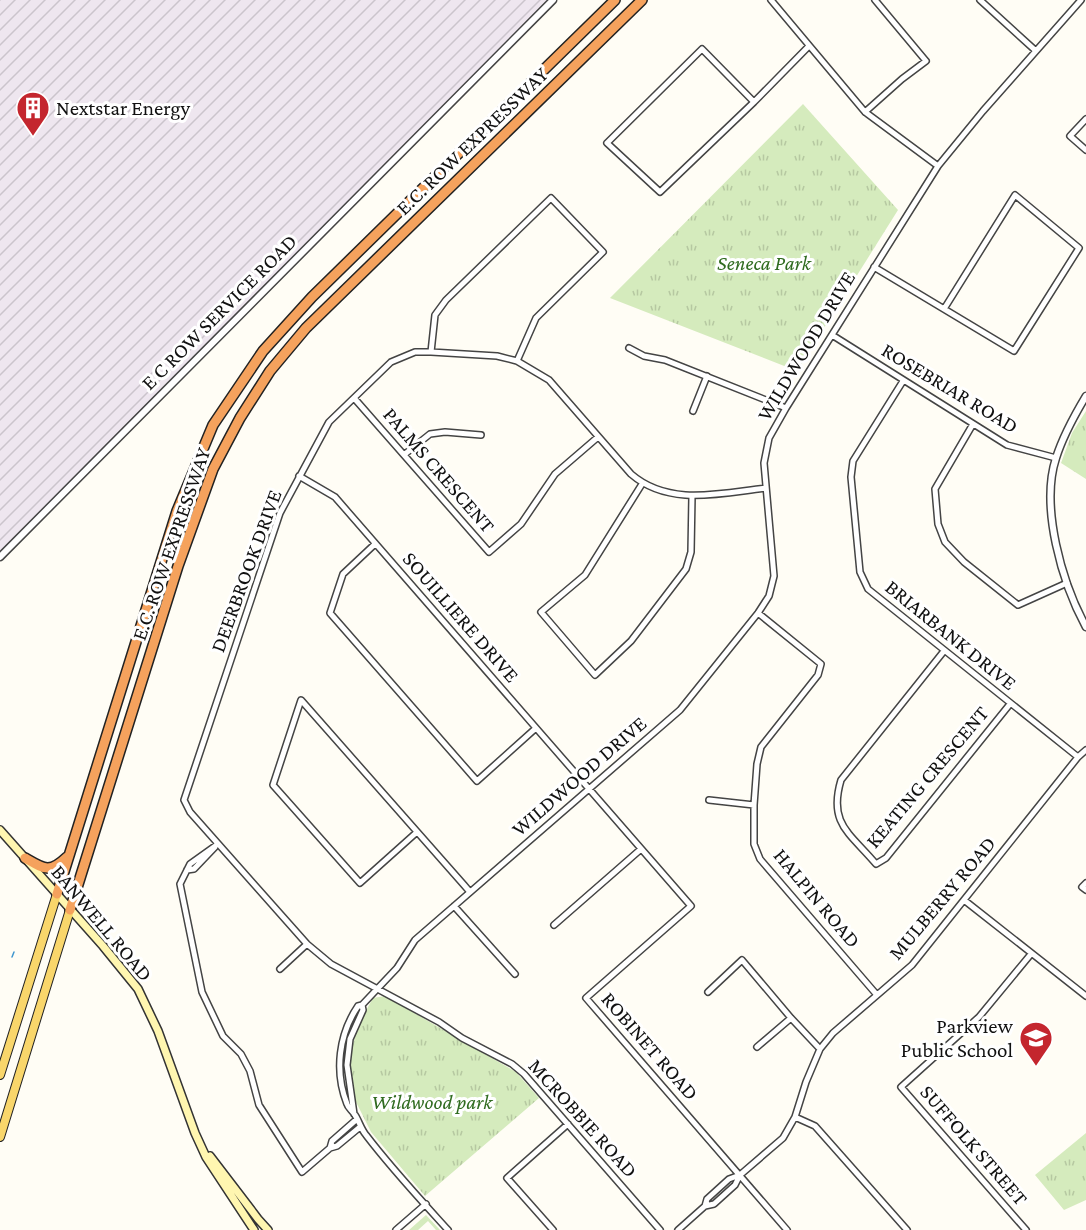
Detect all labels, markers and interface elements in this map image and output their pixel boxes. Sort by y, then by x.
street label: E.C. ROW EXPRESSWAY [391,62,554,220]
building icon: Nextstar Energy [15,90,51,137]
place label: Nextstar Energy [56,96,190,120]
street label: E C ROW SERVICE ROAD [136,229,302,395]
park label: Seneca Park [717,251,812,275]
street label: WILDWOOD DRIVE [752,267,860,425]
street label: ROSEBRIAR ROAD [877,338,1023,438]
street label: PALMS CRESCENT [378,403,500,538]
street label: E.C. ROW EXPRESSWAY [127,444,216,643]
street label: DEERBROOK DRIVE [206,487,286,655]
street label: SOUILLIERE DRIVE [398,547,524,687]
street label: BRIARBANK DRIVE [881,575,1021,695]
street label: KEATING CRESCENT [861,701,994,853]
street label: WILDWOOD DRIVE [507,711,651,841]
street label: MULBERRY ROAD [883,831,1001,965]
street label: HALPIN ROAD [769,843,865,953]
street label: BANWELL ROAD [47,860,157,986]
street label: ROBINET ROAD [597,987,703,1105]
place label: Parkview Public School [901,1014,1014,1062]
school or university icon: Parkview Public School [1018,1020,1054,1067]
street label: MCROBBIE ROAD [523,1054,643,1182]
street label: SUFFOLK STREET [915,1080,1033,1211]
park label: Wildwood park [372,1090,493,1114]

